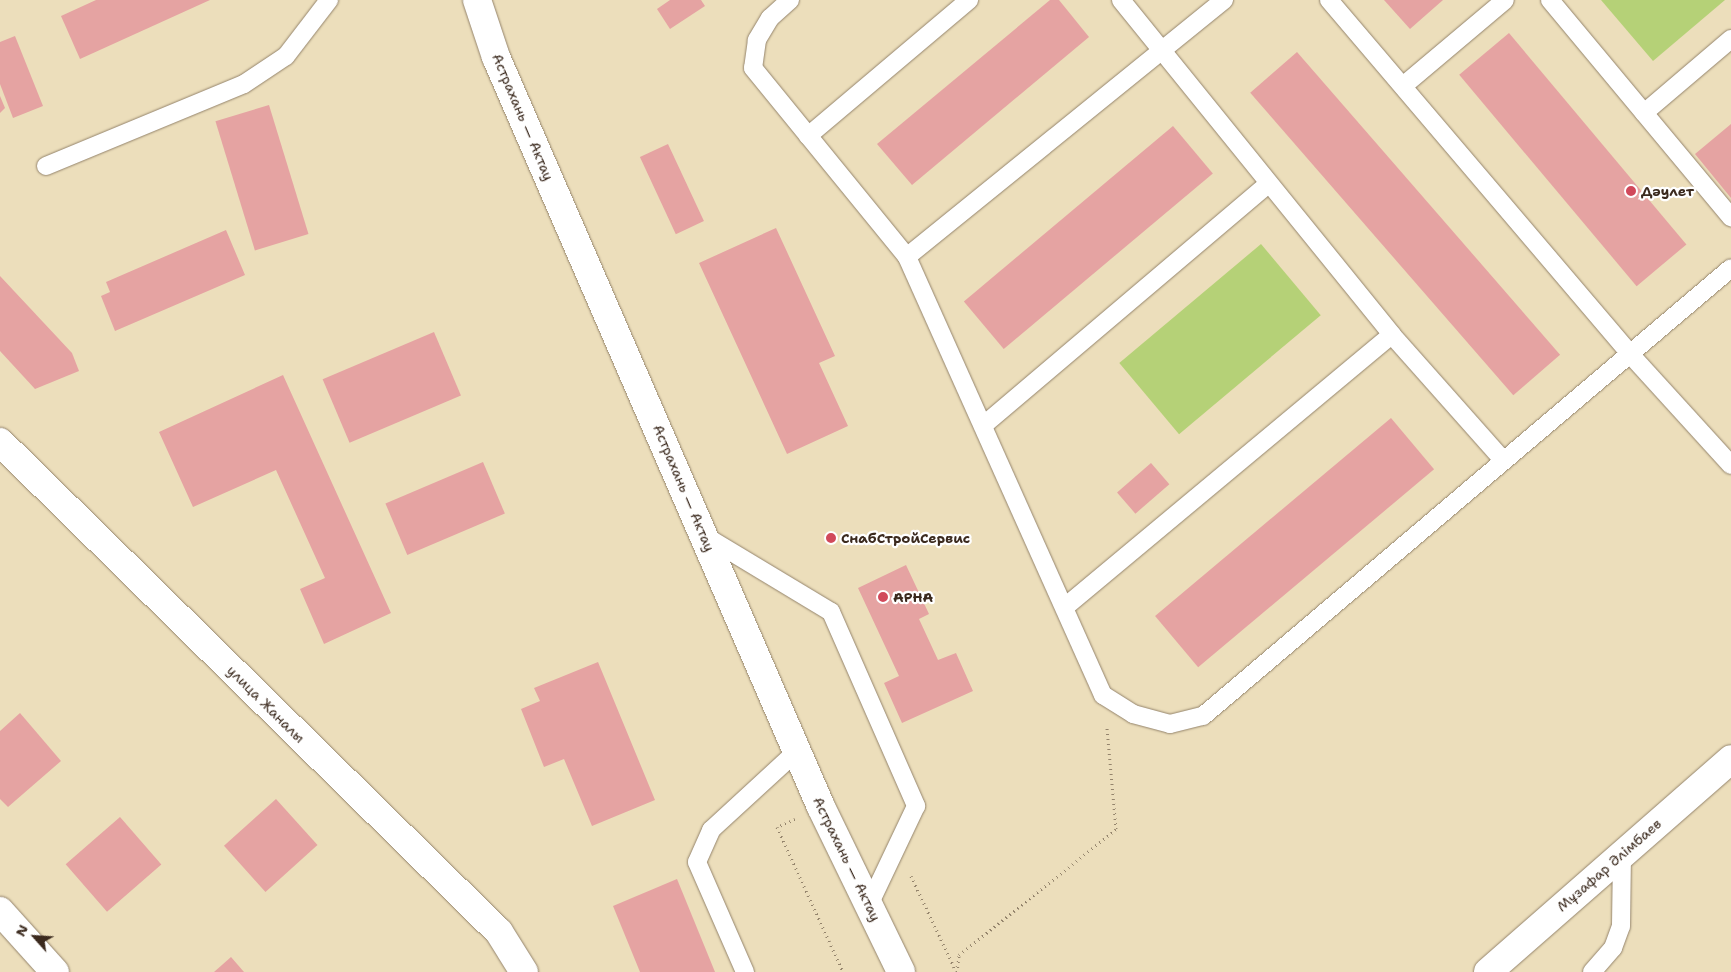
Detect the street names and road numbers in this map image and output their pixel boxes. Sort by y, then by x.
street label: Астрахань — Актау [489,51,557,183]
street label: Астрахань — Актау [650,422,718,554]
street label: улица Жаналы [224,662,308,746]
street label: Астрахань — Актау [810,794,884,924]
street label: Мұзафар Әлімбаев [1553,815,1665,915]

